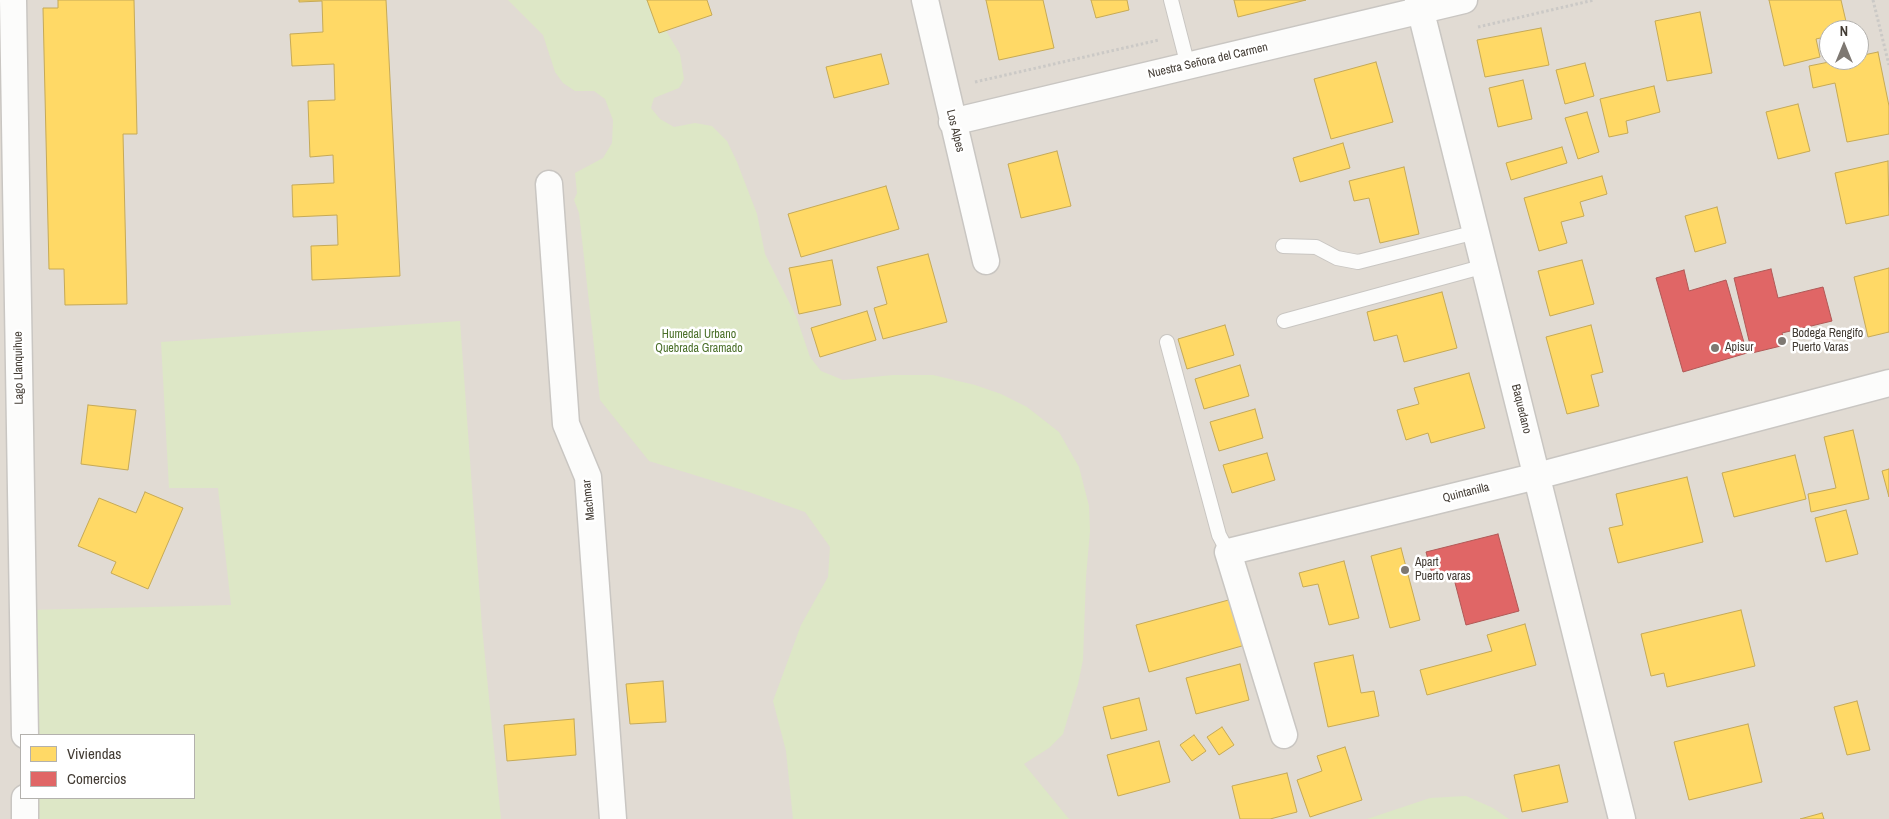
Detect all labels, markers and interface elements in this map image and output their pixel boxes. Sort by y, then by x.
north arrow [1819,20,1869,70]
text: N [1840,22,1848,40]
street label: Nuestra Señora del Carmen [1147,40,1269,82]
street label: Los Alpes [943,108,967,154]
place label: Bodega Rengifo Puerto Varas [1792,327,1863,355]
park label: Humedal Urbano Quebrada Gramado [655,328,743,356]
street label: Lago Llanquihue [11,331,27,405]
marker: Bodega Rengifo Puerto Varas [1776,335,1788,347]
place label: Apisur [1725,341,1753,355]
marker: Apisur [1709,342,1721,354]
street label: Baquedano [1508,383,1534,435]
street label: Machmar [580,479,598,521]
street label: Quintanilla [1441,480,1491,506]
place label: Apart Puerto varas [1415,556,1471,584]
marker: Apart Puerto varas [1399,564,1411,576]
legend [20,734,195,799]
text: Viviendas [67,743,122,764]
text: Comercios [67,768,126,789]

